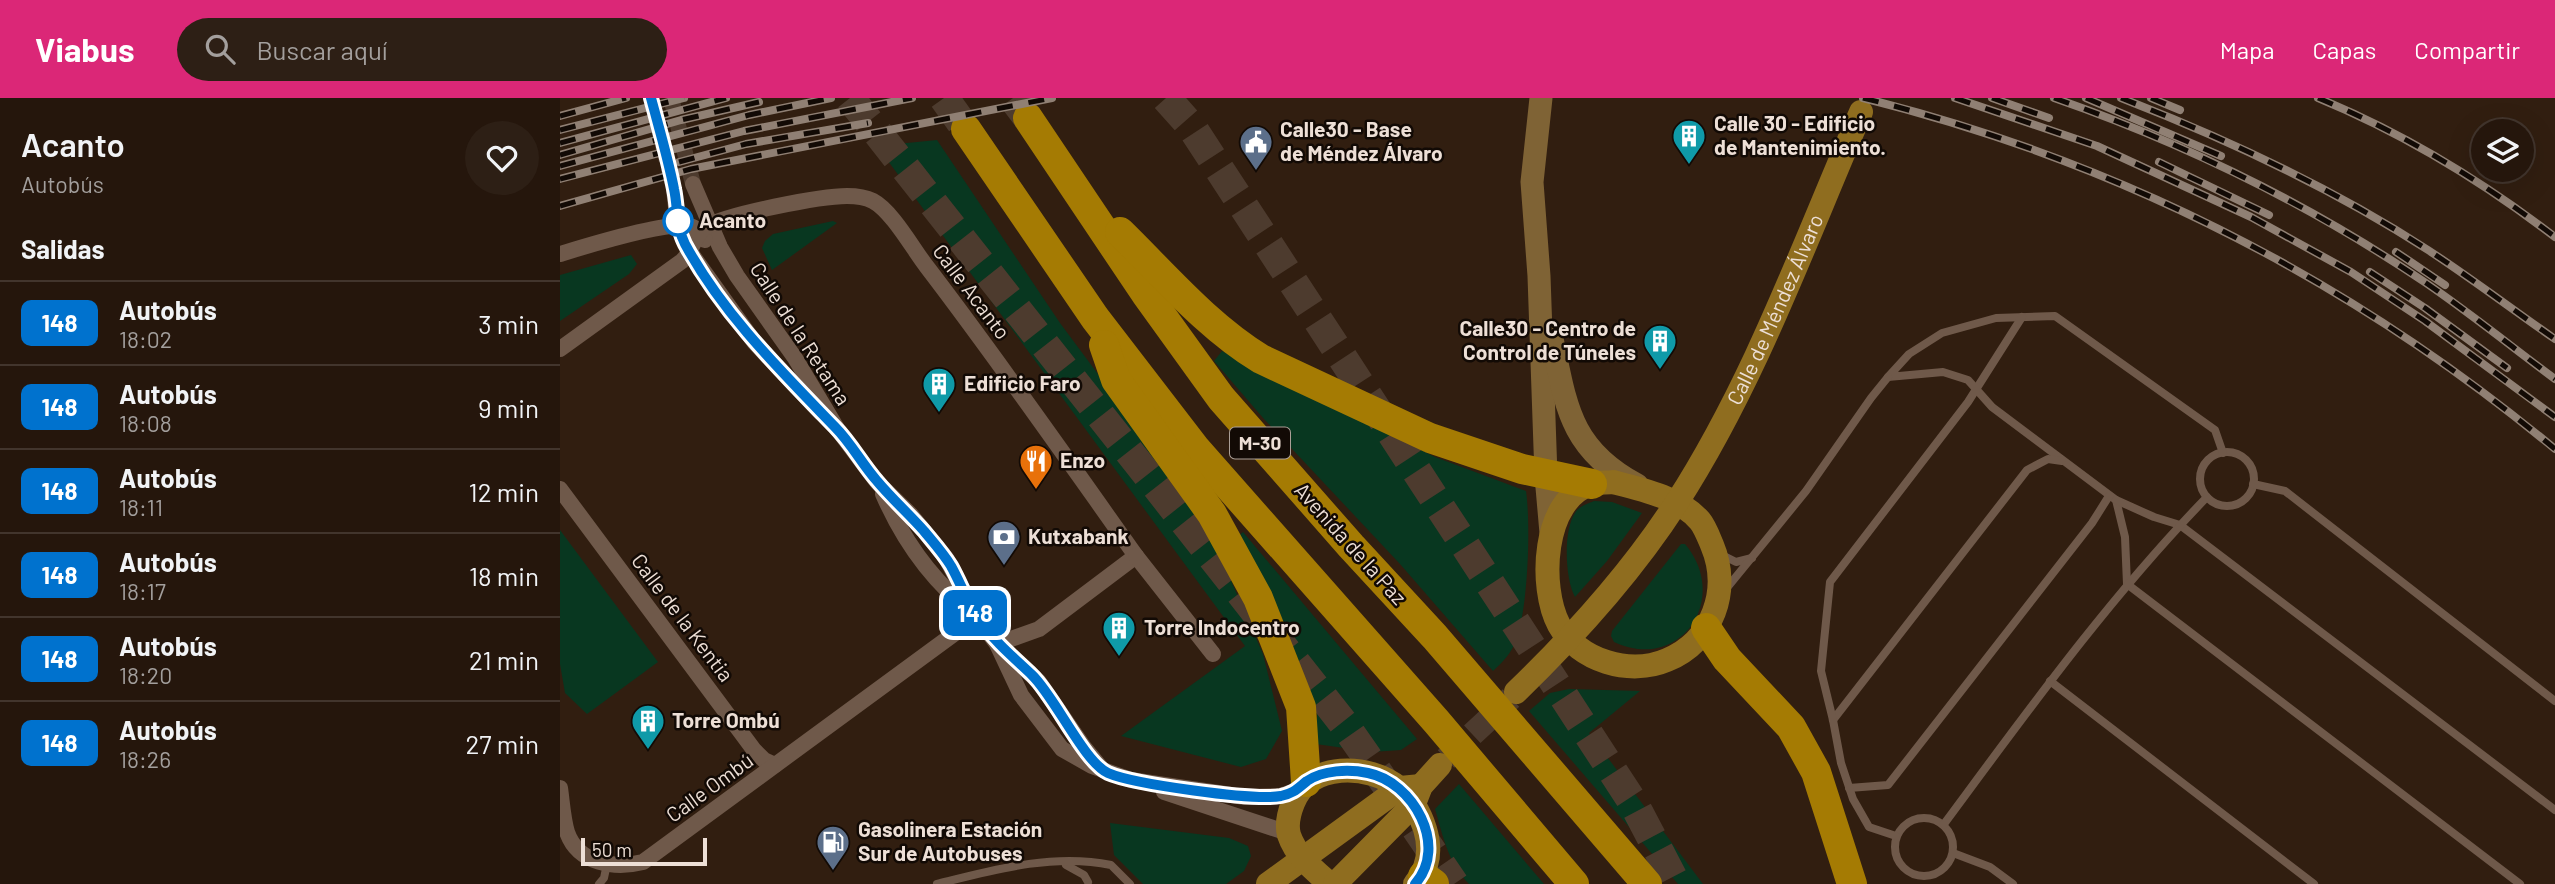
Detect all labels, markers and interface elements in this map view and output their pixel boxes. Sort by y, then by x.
search box [177,18,667,81]
text: Viabus [35,29,135,69]
icon: search [201,30,239,68]
text: Buscar aquí [257,34,388,65]
text: Mapa [2220,35,2275,64]
text: Capas [2313,35,2376,64]
text: Compartir [2414,35,2520,64]
place label: Calle 30 - Edificio de Mantenimiento. [1714,110,1886,159]
place label: Calle30 - Base de Méndez Álvaro [1280,116,1443,165]
building icon: Calle 30 - Edificio de Mantenimiento. [1670,117,1708,166]
map controls [2471,119,2534,182]
button: layers [2471,119,2534,182]
button: heart [465,121,539,195]
public building icon: Calle30 - Base de Méndez Álvaro [1237,123,1275,172]
text: Acanto [21,124,125,164]
text: Autobús [21,170,104,198]
marker: Acanto [663,206,693,236]
place label: Acanto [699,207,766,232]
street label: Calle de Méndez Álvaro [1721,210,1828,408]
text: Salidas [21,233,105,264]
street label: Calle Acanto [928,239,1016,344]
street label: Calle de la Retama [746,257,857,409]
text: Autobús [119,294,217,325]
text: 148 [42,308,78,337]
text: 3 min [478,308,539,339]
place label: Calle30 - Centro de Control de Túneles [1459,315,1636,364]
building icon: Calle30 - Centro de Control de Túneles [1641,322,1679,371]
text: 18:02 [119,325,172,353]
building icon: Edificio Faro [920,365,958,414]
place label: Edificio Faro [964,370,1081,395]
text: Autobús [119,378,217,409]
text: 148 [42,392,78,421]
text: 9 min [478,392,539,423]
text: 18:08 [119,409,172,437]
road number: M-30 [1230,428,1290,458]
restaurant icon: Enzo [1017,442,1055,491]
place label: Enzo [1060,447,1105,472]
text: Autobús [119,462,217,493]
text: 148 [42,476,78,505]
text: 12 min [469,476,539,507]
street label: Avenida de la Paz [1290,477,1412,609]
text: 18:11 [119,493,163,521]
bank icon: Kutxabank [985,518,1023,567]
place label: Kutxabank [1028,523,1129,548]
text: Autobús [119,546,217,577]
street label: Calle de la Kentia [627,548,739,686]
text: 148 [42,560,78,589]
text: 18 min [469,560,539,591]
text: 18:17 [119,577,166,605]
line badge: 148 [935,590,1015,636]
text: 148 [957,598,993,627]
building icon: Torre Indocentro [1100,609,1138,658]
place label: Torre Indocentro [1144,614,1300,639]
text: Autobús [119,630,217,661]
text: 148 [42,644,78,673]
text: 21 min [469,644,539,675]
text: 18:20 [119,661,172,689]
building icon: Torre Ombú [629,702,667,751]
place label: Torre Ombú [672,707,780,732]
text: Autobús [119,714,217,745]
text: 148 [42,728,78,757]
text: 27 min [465,728,539,759]
text: 18:26 [119,745,171,773]
street label: Calle Ombú [661,747,758,827]
place label: Gasolinera Estación Sur de Autobuses [858,816,1042,865]
fuel station icon: Gasolinera Estación Sur de Autobuses [814,823,852,872]
scale bar [581,835,707,867]
text: 50 m [592,838,632,861]

